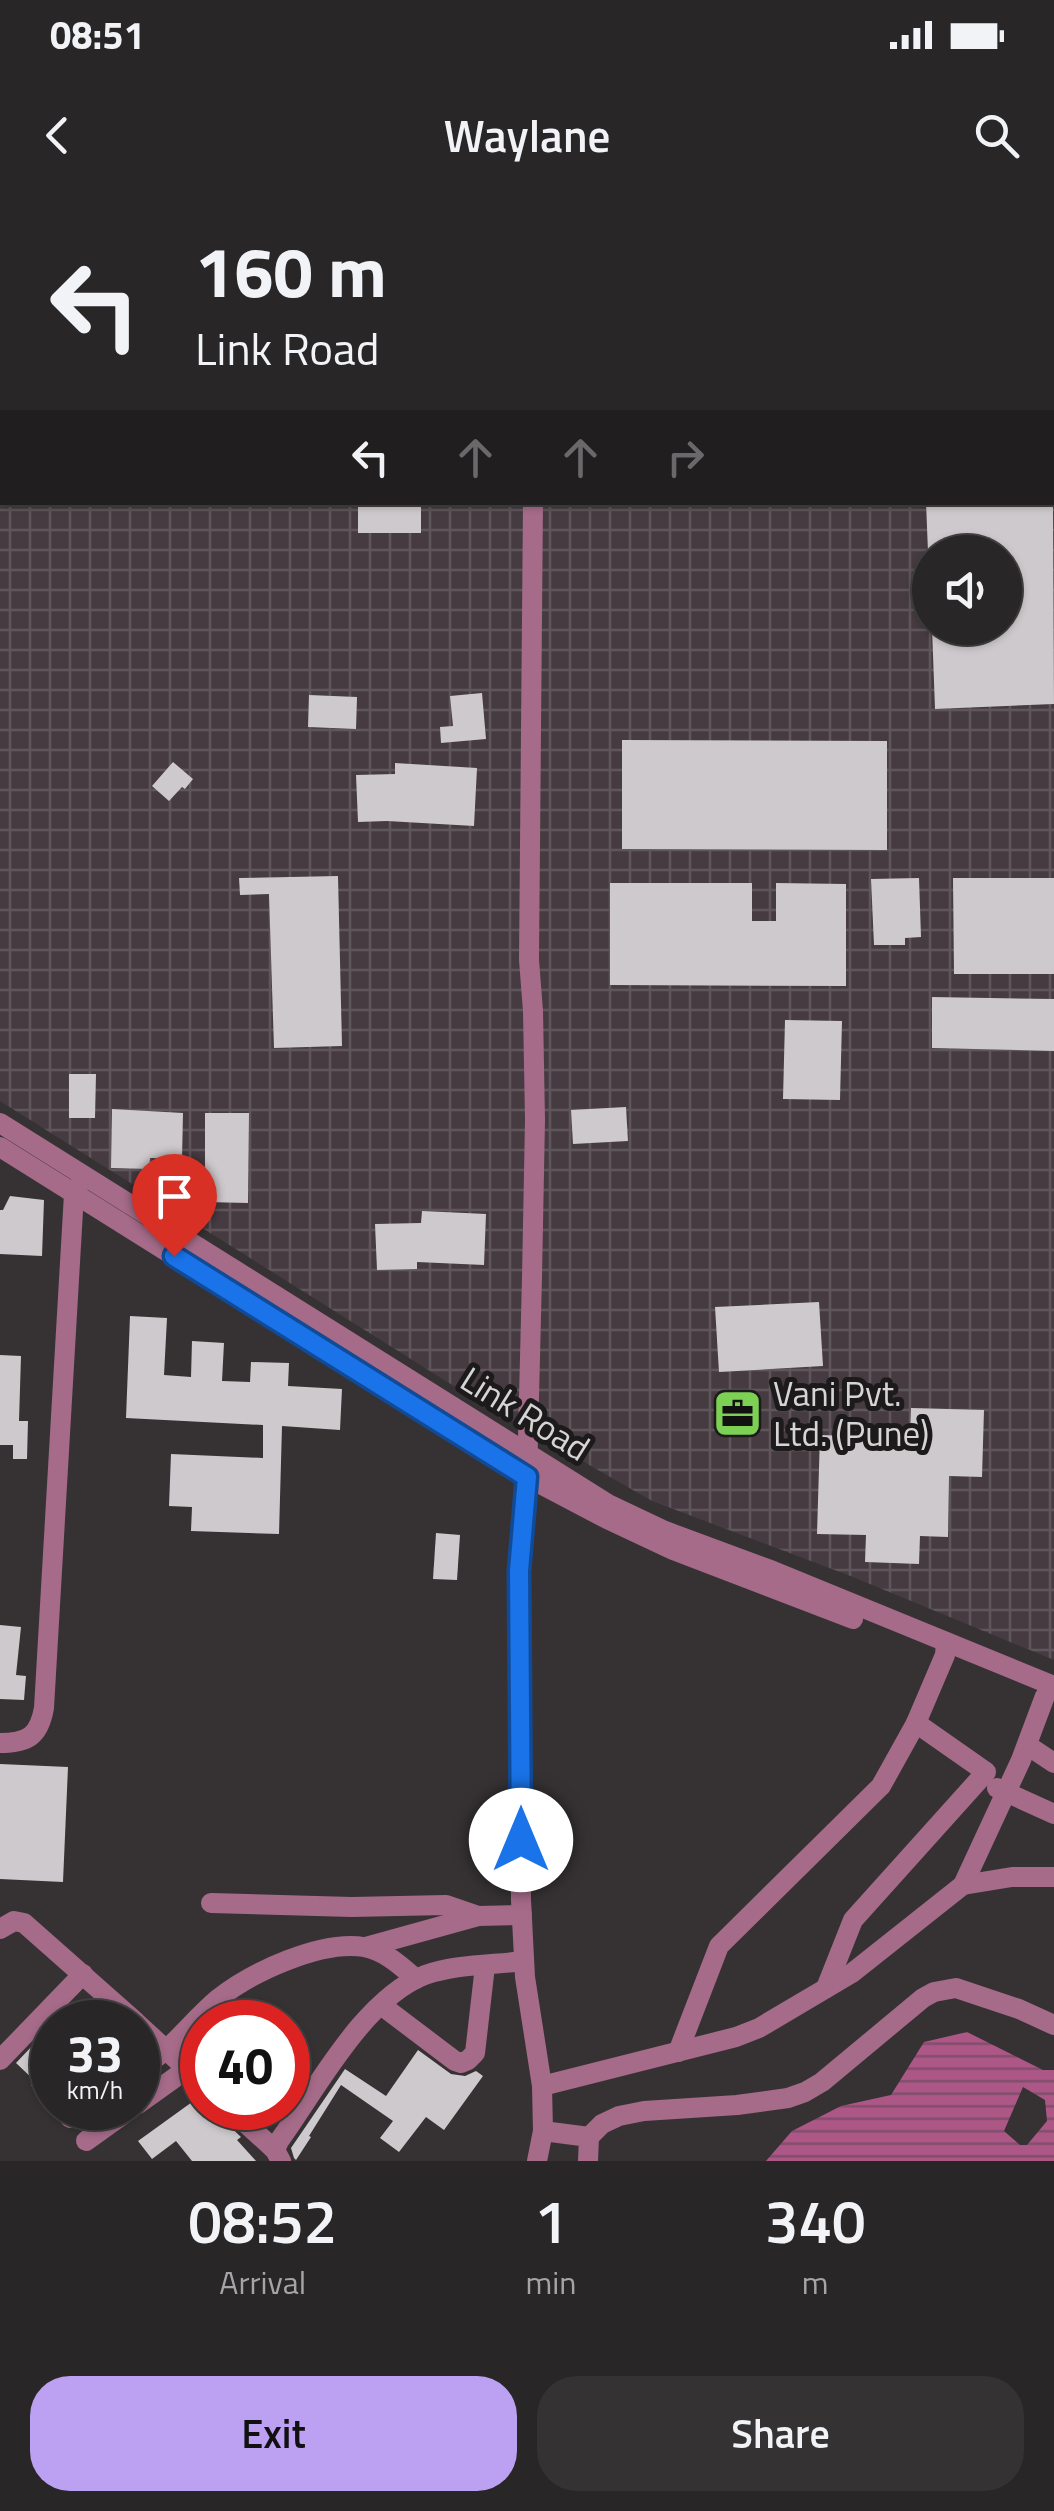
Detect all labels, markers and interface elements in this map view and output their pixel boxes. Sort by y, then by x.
text: 08:51 [50,6,145,64]
text: Waylane [444,101,610,169]
icon: back [30,108,85,163]
icon: search [969,108,1024,163]
text: 160 m [195,218,387,324]
icon: left [30,240,160,370]
text: Link Road [195,314,379,382]
icon: left [343,430,398,485]
icon: ahead [448,430,503,485]
icon: ahead [553,430,608,485]
icon: right [658,430,713,485]
map controls [912,535,1022,645]
button: sound [912,535,1022,645]
pin [132,1154,217,1257]
icon: arrive [147,1169,202,1224]
street label: Link Road [450,1352,601,1474]
place label: Vani Pvt. Ltd. (Pune) [773,1366,929,1460]
office icon: Vani Pvt. Ltd. (Pune) [712,1388,764,1440]
position arrow [469,1788,573,1892]
speed limit sign: 40 [180,2000,310,2130]
text: 33 [67,2015,123,2091]
text: km/h [67,2071,123,2109]
text: 08:52 [188,2175,337,2266]
text: 1 [534,2175,568,2266]
text: 340 [765,2175,866,2266]
text: Arrival [219,2258,306,2306]
text: min [525,2258,576,2306]
text: m [802,2258,829,2306]
button: Exit [30,2376,517,2491]
button: Share [537,2376,1024,2491]

